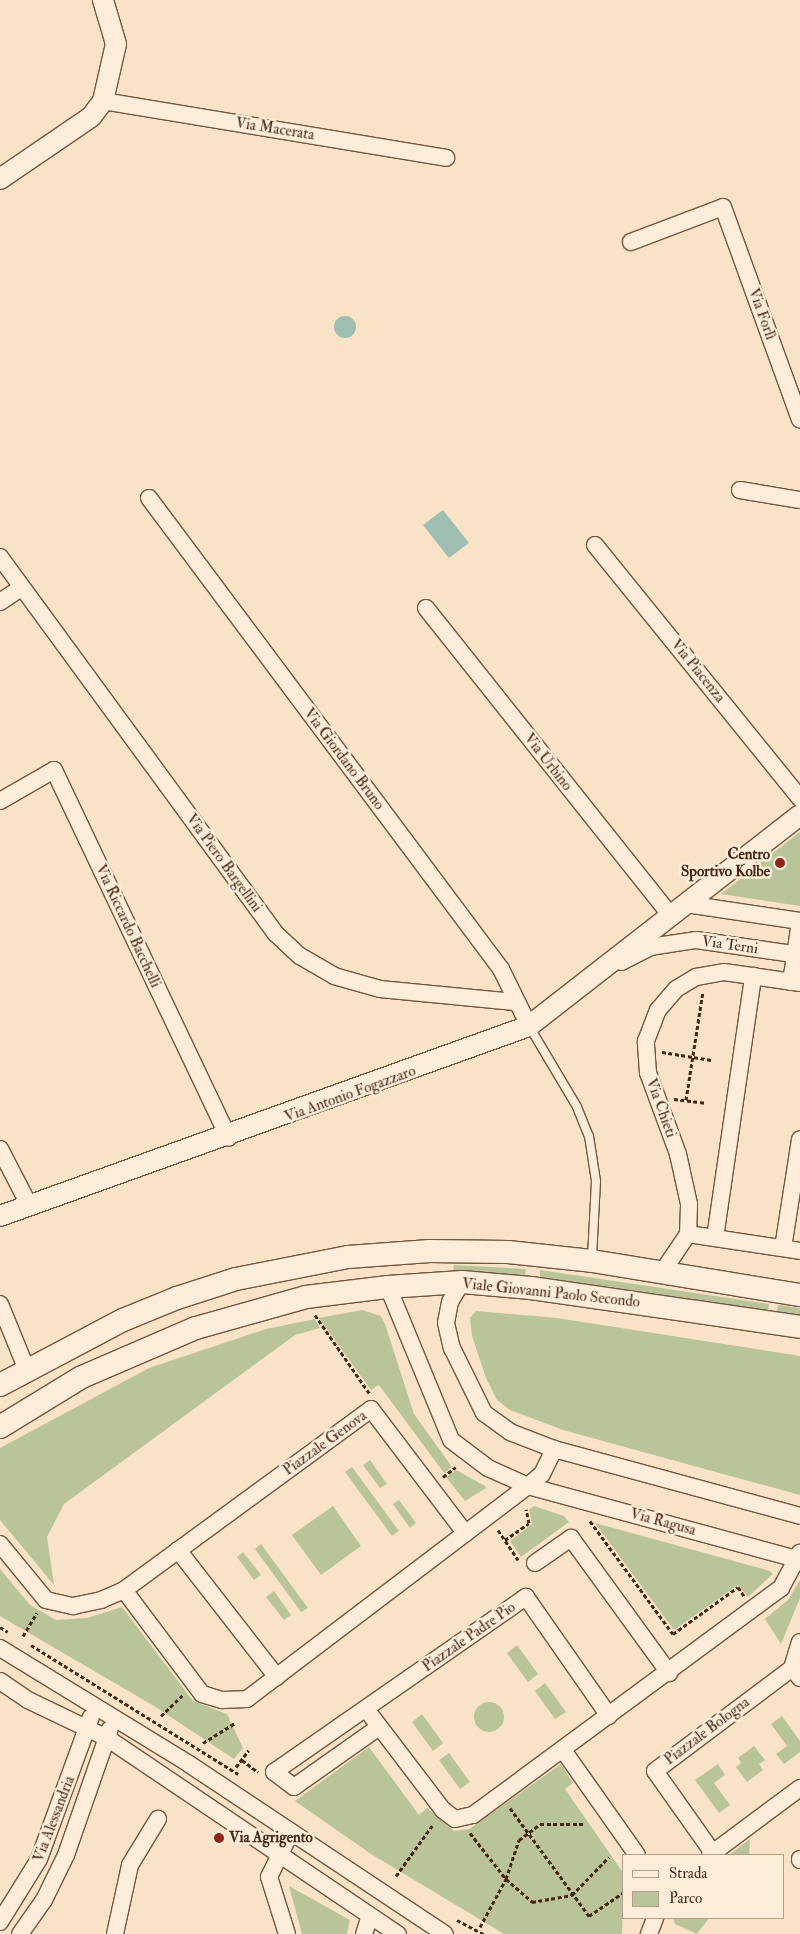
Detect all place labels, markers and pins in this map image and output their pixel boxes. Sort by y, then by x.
place label: Centro Sportivo Kolbe [681,845,770,880]
marker: Centro Sportivo Kolbe [774,857,786,869]
place label: Via Agrigento [229,1829,313,1847]
marker: Via Agrigento [213,1832,225,1844]

